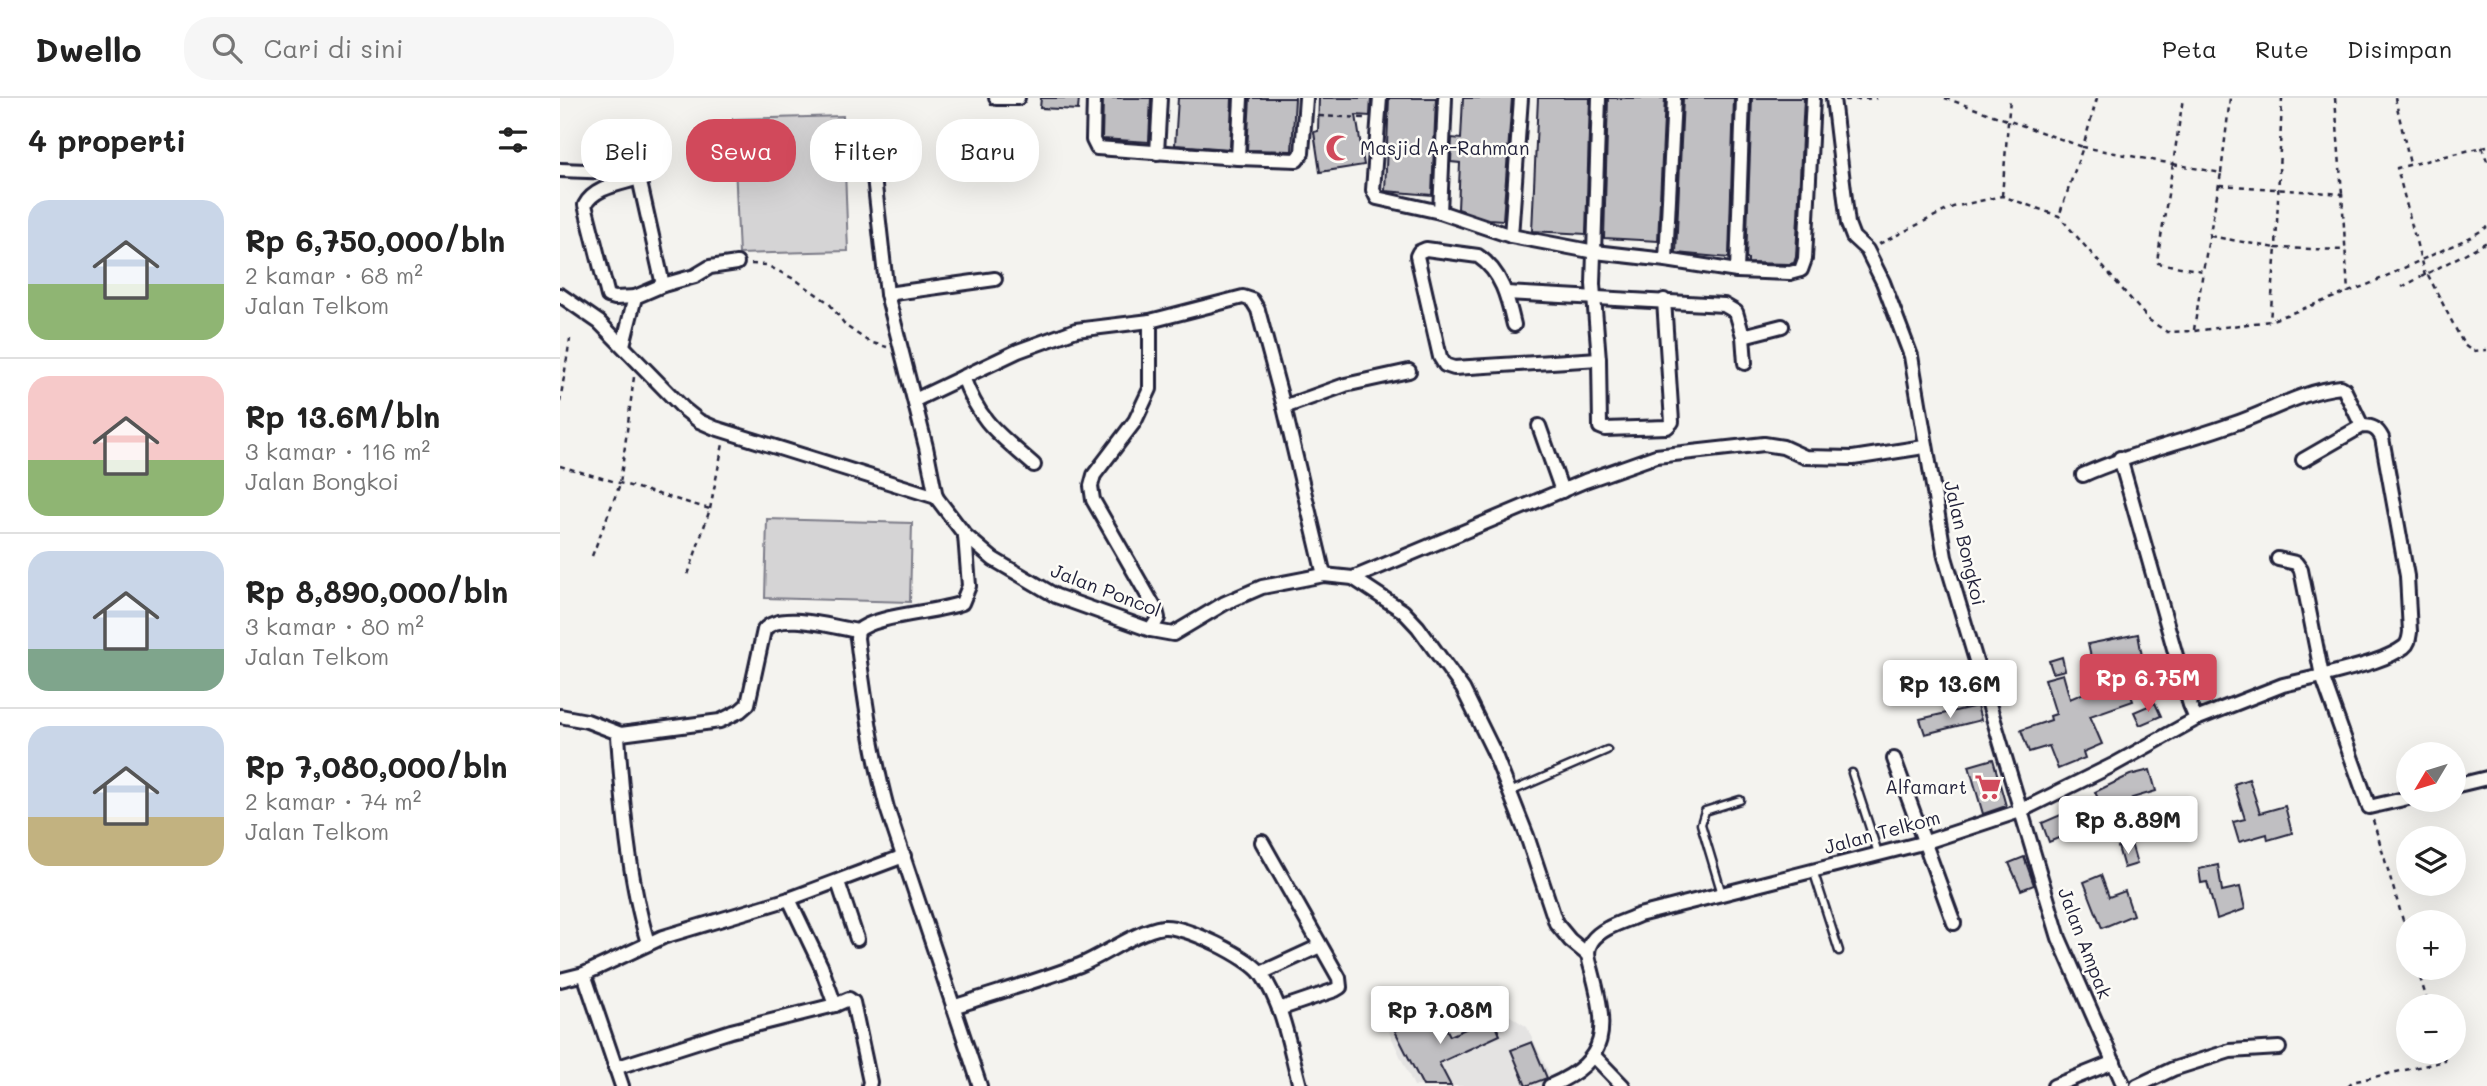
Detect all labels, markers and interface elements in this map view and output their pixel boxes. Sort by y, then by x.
search box [184,17,674,80]
text: Dwello [35,27,142,70]
icon: search [208,29,246,67]
text: Cari di sini [264,31,403,65]
text: Peta [2162,33,2217,64]
text: Rute [2255,33,2309,64]
text: Disimpan [2347,33,2452,64]
chip: Beli [581,119,672,182]
chip: Sewa [686,119,796,182]
chip: Filter [810,119,922,182]
chip: Baru [936,119,1039,182]
text: 4 properti [28,120,186,160]
icon: filters [494,121,532,159]
mosque icon: Masjid Ar-Rahman [1324,133,1354,163]
place label: Masjid Ar-Rahman [1360,135,1529,160]
text: Rp 6,750,000/bln [245,220,505,260]
icon: home [84,228,168,312]
text: 2 kamar · 68 m² [245,260,423,290]
text: Jalan Telkom [245,290,389,320]
text: Rp 13.6M/bln [245,396,440,436]
icon: home [84,404,168,488]
text: 3 kamar · 116 m² [245,436,430,466]
text: Jalan Bongkoi [245,466,399,496]
street label: Jalan Bongkoi [1939,478,1992,608]
street label: Jalan Poncol [1048,557,1165,622]
text: Rp 8,890,000/bln [245,571,508,611]
icon: home [84,579,168,663]
text: 3 kamar · 80 m² [245,611,424,641]
text: Jalan Telkom [245,641,389,671]
pin: Rp 6.75M [2076,654,2220,714]
pin: Rp 13.6M [1878,660,2022,720]
text: Rp 6.75M [2096,662,2200,692]
text: Rp 13.6M [1899,668,2001,698]
north arrow [2396,742,2466,812]
map controls [2396,742,2466,1064]
text: Rp 7,080,000/bln [245,746,508,786]
icon: home [84,754,168,838]
supermarket icon: Alfamart [1973,772,2003,802]
place label: Alfamart [1885,774,1967,799]
text: 2 kamar · 74 m² [245,786,421,816]
pin: Rp 8.89M [2056,796,2200,856]
street label: Jalan Telkom [1821,804,1943,859]
text: Rp 8.89M [2075,804,2181,834]
text: Jalan Telkom [245,816,389,846]
button: layers [2396,826,2466,896]
street label: Jalan Ampak [2053,884,2118,1002]
button: + [2396,910,2466,980]
pin: Rp 7.08M [1368,986,1512,1046]
text: Rp 7.08M [1387,994,1493,1024]
button: − [2396,994,2466,1064]

